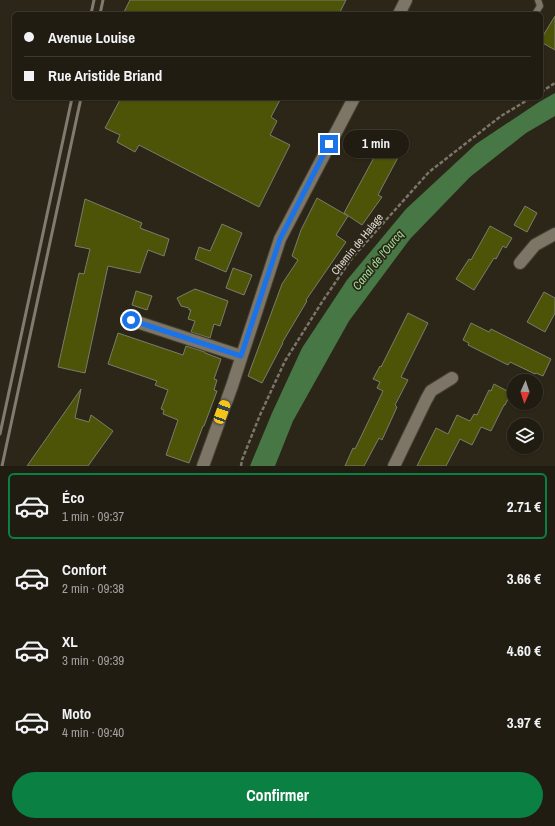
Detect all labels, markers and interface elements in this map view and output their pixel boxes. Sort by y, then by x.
text: Avenue Louise [48,27,135,48]
text: Rue Aristide Briand [48,65,162,86]
callout: 1 min [343,130,409,158]
route end [320,135,338,153]
text: 1 min [362,135,390,152]
street label: Chemin de Halage [328,210,386,278]
water label: Canal de l'Ourcq [349,226,408,293]
route start [122,311,140,329]
north arrow [507,374,543,410]
map controls [507,374,543,454]
car [212,399,232,425]
button: layers [507,418,543,454]
text: Éco [62,487,85,508]
icon: car [14,488,50,524]
text: 2.71 € [507,496,541,517]
text: 1 min · 09:37 [62,508,124,525]
text: Confort [62,559,106,580]
icon: car [14,560,50,596]
text: 3.66 € [507,568,541,589]
text: 2 min · 09:38 [62,580,124,597]
text: XL [62,631,78,652]
icon: car [14,632,50,668]
text: 4.60 € [507,640,541,661]
text: 3 min · 09:39 [62,652,124,669]
text: Moto [62,703,91,724]
icon: car [14,704,50,740]
text: 3.97 € [507,712,541,733]
text: 4 min · 09:40 [62,724,124,741]
button: Confirmer [12,772,543,818]

